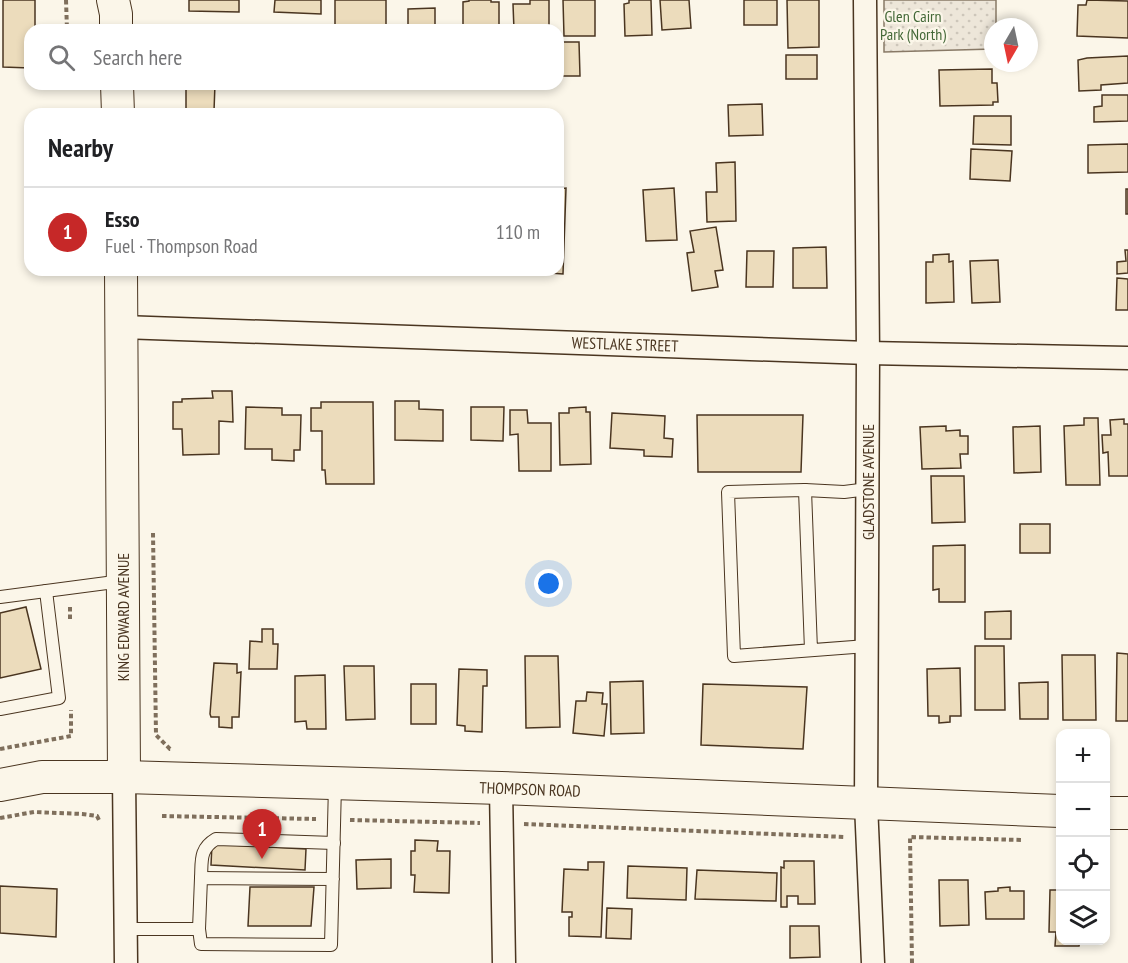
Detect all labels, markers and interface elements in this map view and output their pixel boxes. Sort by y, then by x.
park label: Glen Cairn Park (North) [880,6,946,44]
north arrow [984,18,1038,72]
search box [24,24,564,90]
icon: search [45,41,78,74]
text: Search here [93,43,182,71]
text: Nearby [48,131,113,164]
text: Esso [105,205,140,233]
text: 1 [63,219,72,245]
text: 110 m [496,219,540,245]
text: Fuel · Thompson Road [105,233,258,259]
street label: WESTLAKE STREET [571,332,679,356]
street label: GLADSTONE AVENUE [858,424,878,540]
street label: KING EDWARD AVENUE [113,553,133,681]
your location [534,569,563,598]
map controls [1056,729,1110,945]
button: + [1056,729,1110,783]
street label: THOMPSON ROAD [479,777,581,801]
button: − [1056,783,1110,837]
pin: 1 [242,810,282,859]
button: locate [1056,837,1110,891]
button: layers [1056,891,1110,945]

